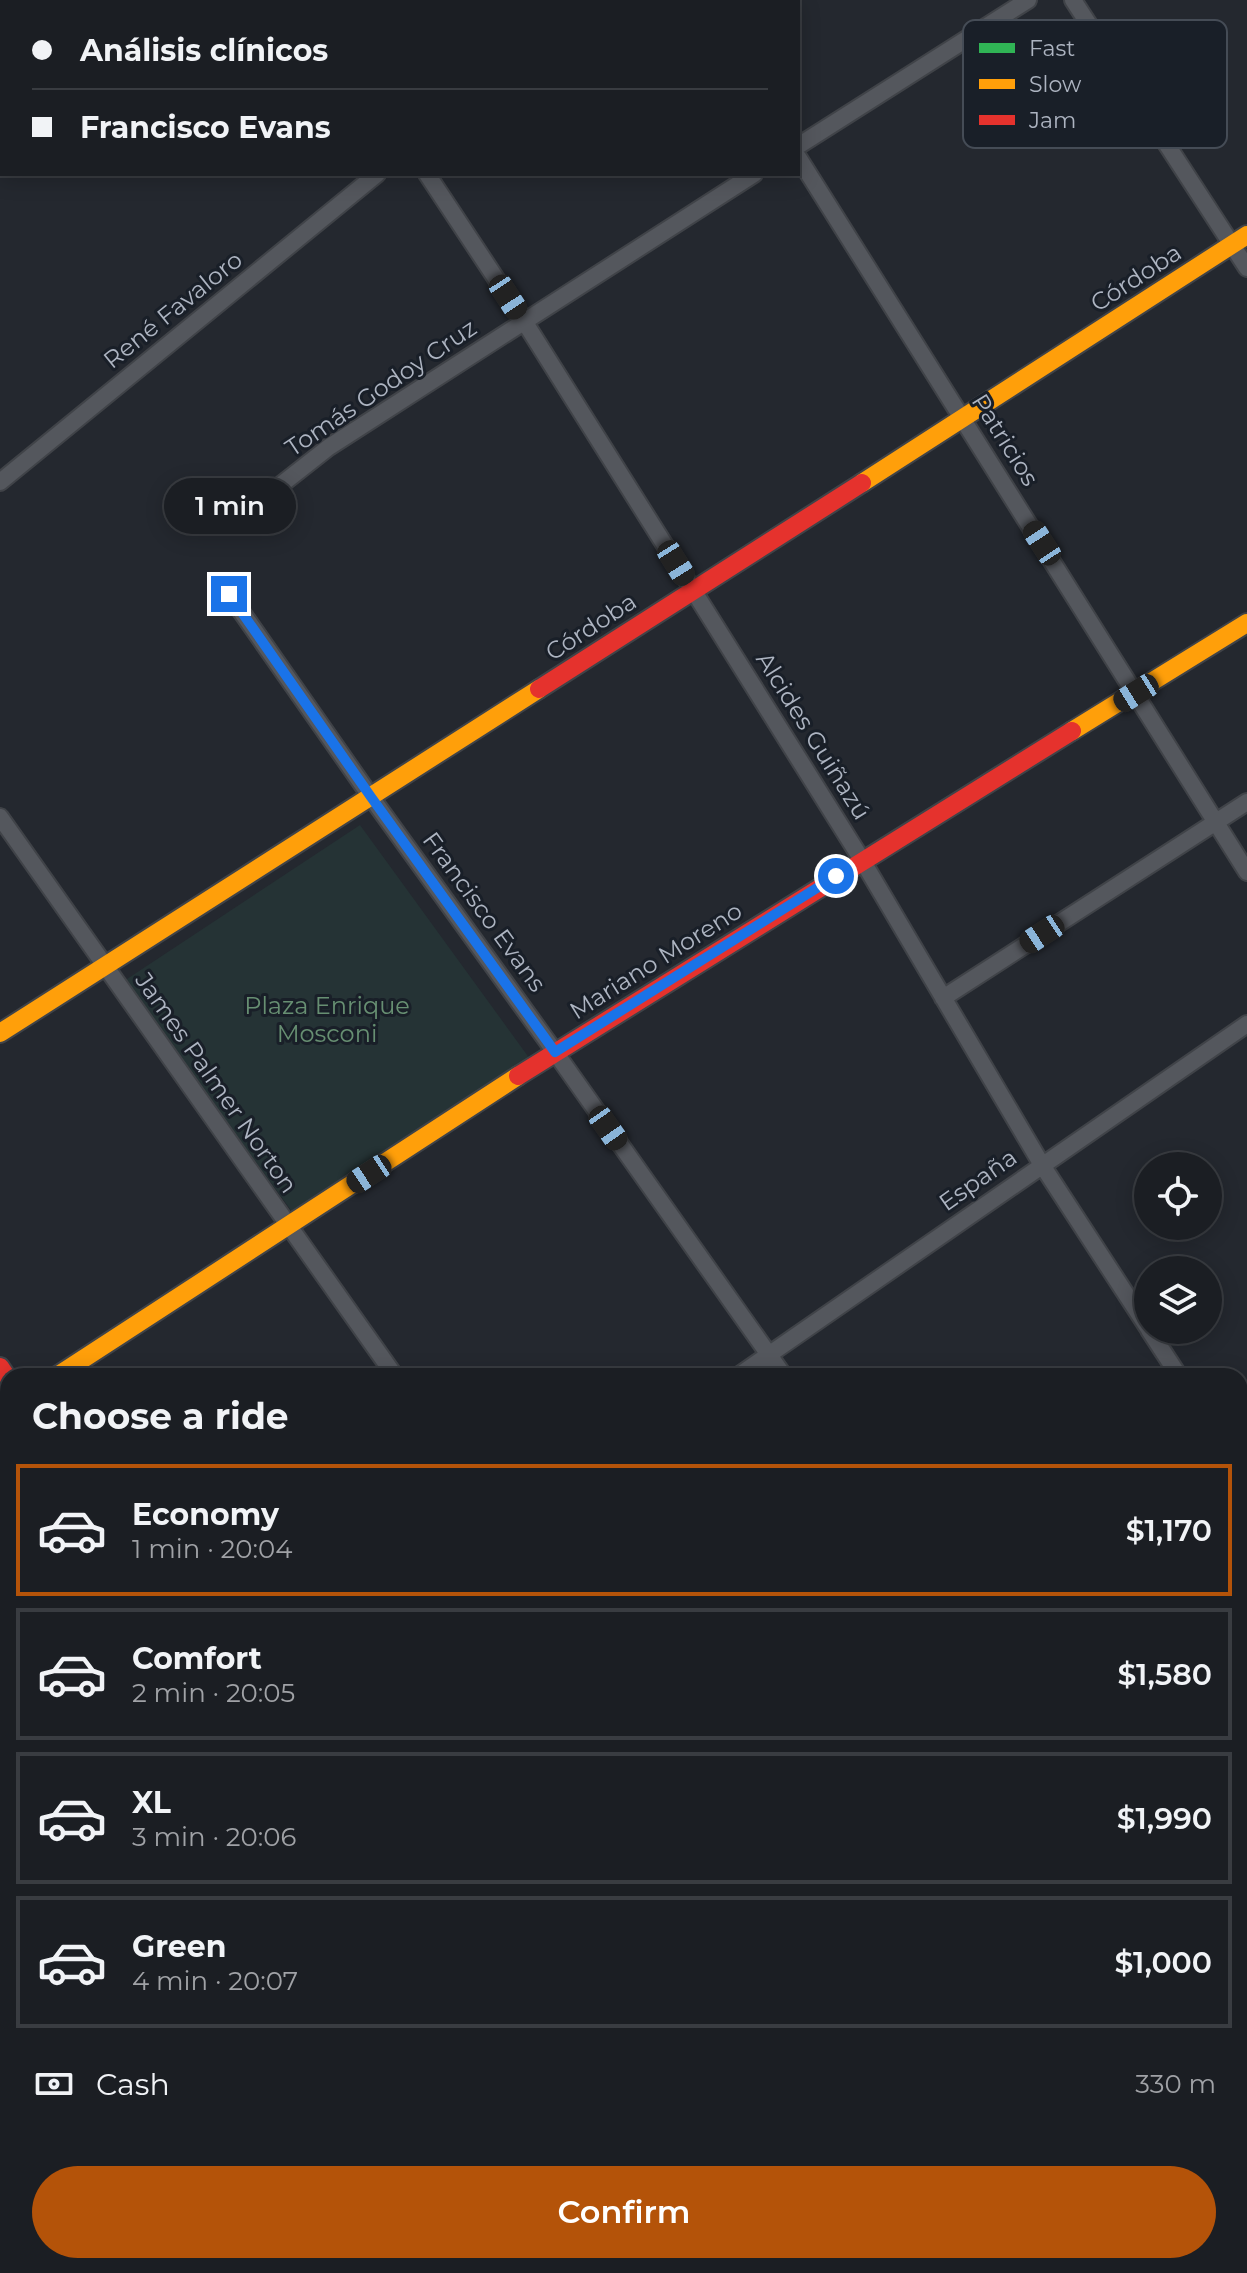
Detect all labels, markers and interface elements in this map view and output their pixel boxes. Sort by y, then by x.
legend [963,20,1227,148]
text: Análisis clínicos [80,32,328,69]
text: Fast [1029,35,1075,62]
text: Slow [1029,71,1082,98]
text: Jam [1028,107,1076,134]
text: Francisco Evans [80,109,331,146]
street label: Córdoba [1085,238,1187,318]
street label: René Favaloro [97,245,248,374]
car [485,270,531,324]
street label: Tomás Godoy Cruz [280,313,482,462]
street label: Patricios [966,388,1045,491]
callout: 1 min [163,478,295,534]
text: 1 min [195,490,265,522]
car [1019,516,1065,570]
car [653,536,699,590]
route end [211,576,247,612]
street label: Córdoba [540,587,642,667]
street label: Alcides Guiñazú [750,647,877,825]
car [1109,670,1163,716]
street label: Francisco Evans [417,826,552,997]
route start [818,858,854,894]
street label: Mariano Moreno [564,896,747,1025]
car [1015,911,1069,957]
street label: James Palmer Norton [129,966,304,1199]
park label: Plaza Enrique Mosconi [244,991,410,1048]
car [584,1101,632,1155]
street label: España [933,1142,1022,1217]
car [342,1151,396,1197]
map controls [1134,1152,1222,1344]
button: locate [1134,1152,1222,1240]
button: layers [1134,1256,1222,1344]
text: Choose a ride [32,1394,289,1438]
icon: car [36,1494,108,1566]
text: Economy [132,1496,279,1533]
text: $1,170 [1126,1512,1212,1549]
text: 1 min · 20:04 [132,1533,292,1565]
icon: car [36,1638,108,1710]
text: Comfort [132,1640,262,1677]
text: $1,580 [1117,1656,1212,1693]
text: 2 min · 20:05 [132,1677,295,1709]
icon: car [36,1782,108,1854]
text: XL [132,1784,171,1821]
text: $1,990 [1117,1800,1212,1837]
text: 3 min · 20:06 [132,1821,296,1853]
icon: car [36,1926,108,1998]
text: Green [132,1928,226,1965]
text: $1,000 [1114,1944,1212,1981]
text: 4 min · 20:07 [132,1965,298,1997]
icon: cash [32,2062,76,2106]
text: Cash [96,2066,170,2103]
text: 330 m [1135,2068,1216,2100]
button: Confirm [32,2166,1216,2258]

